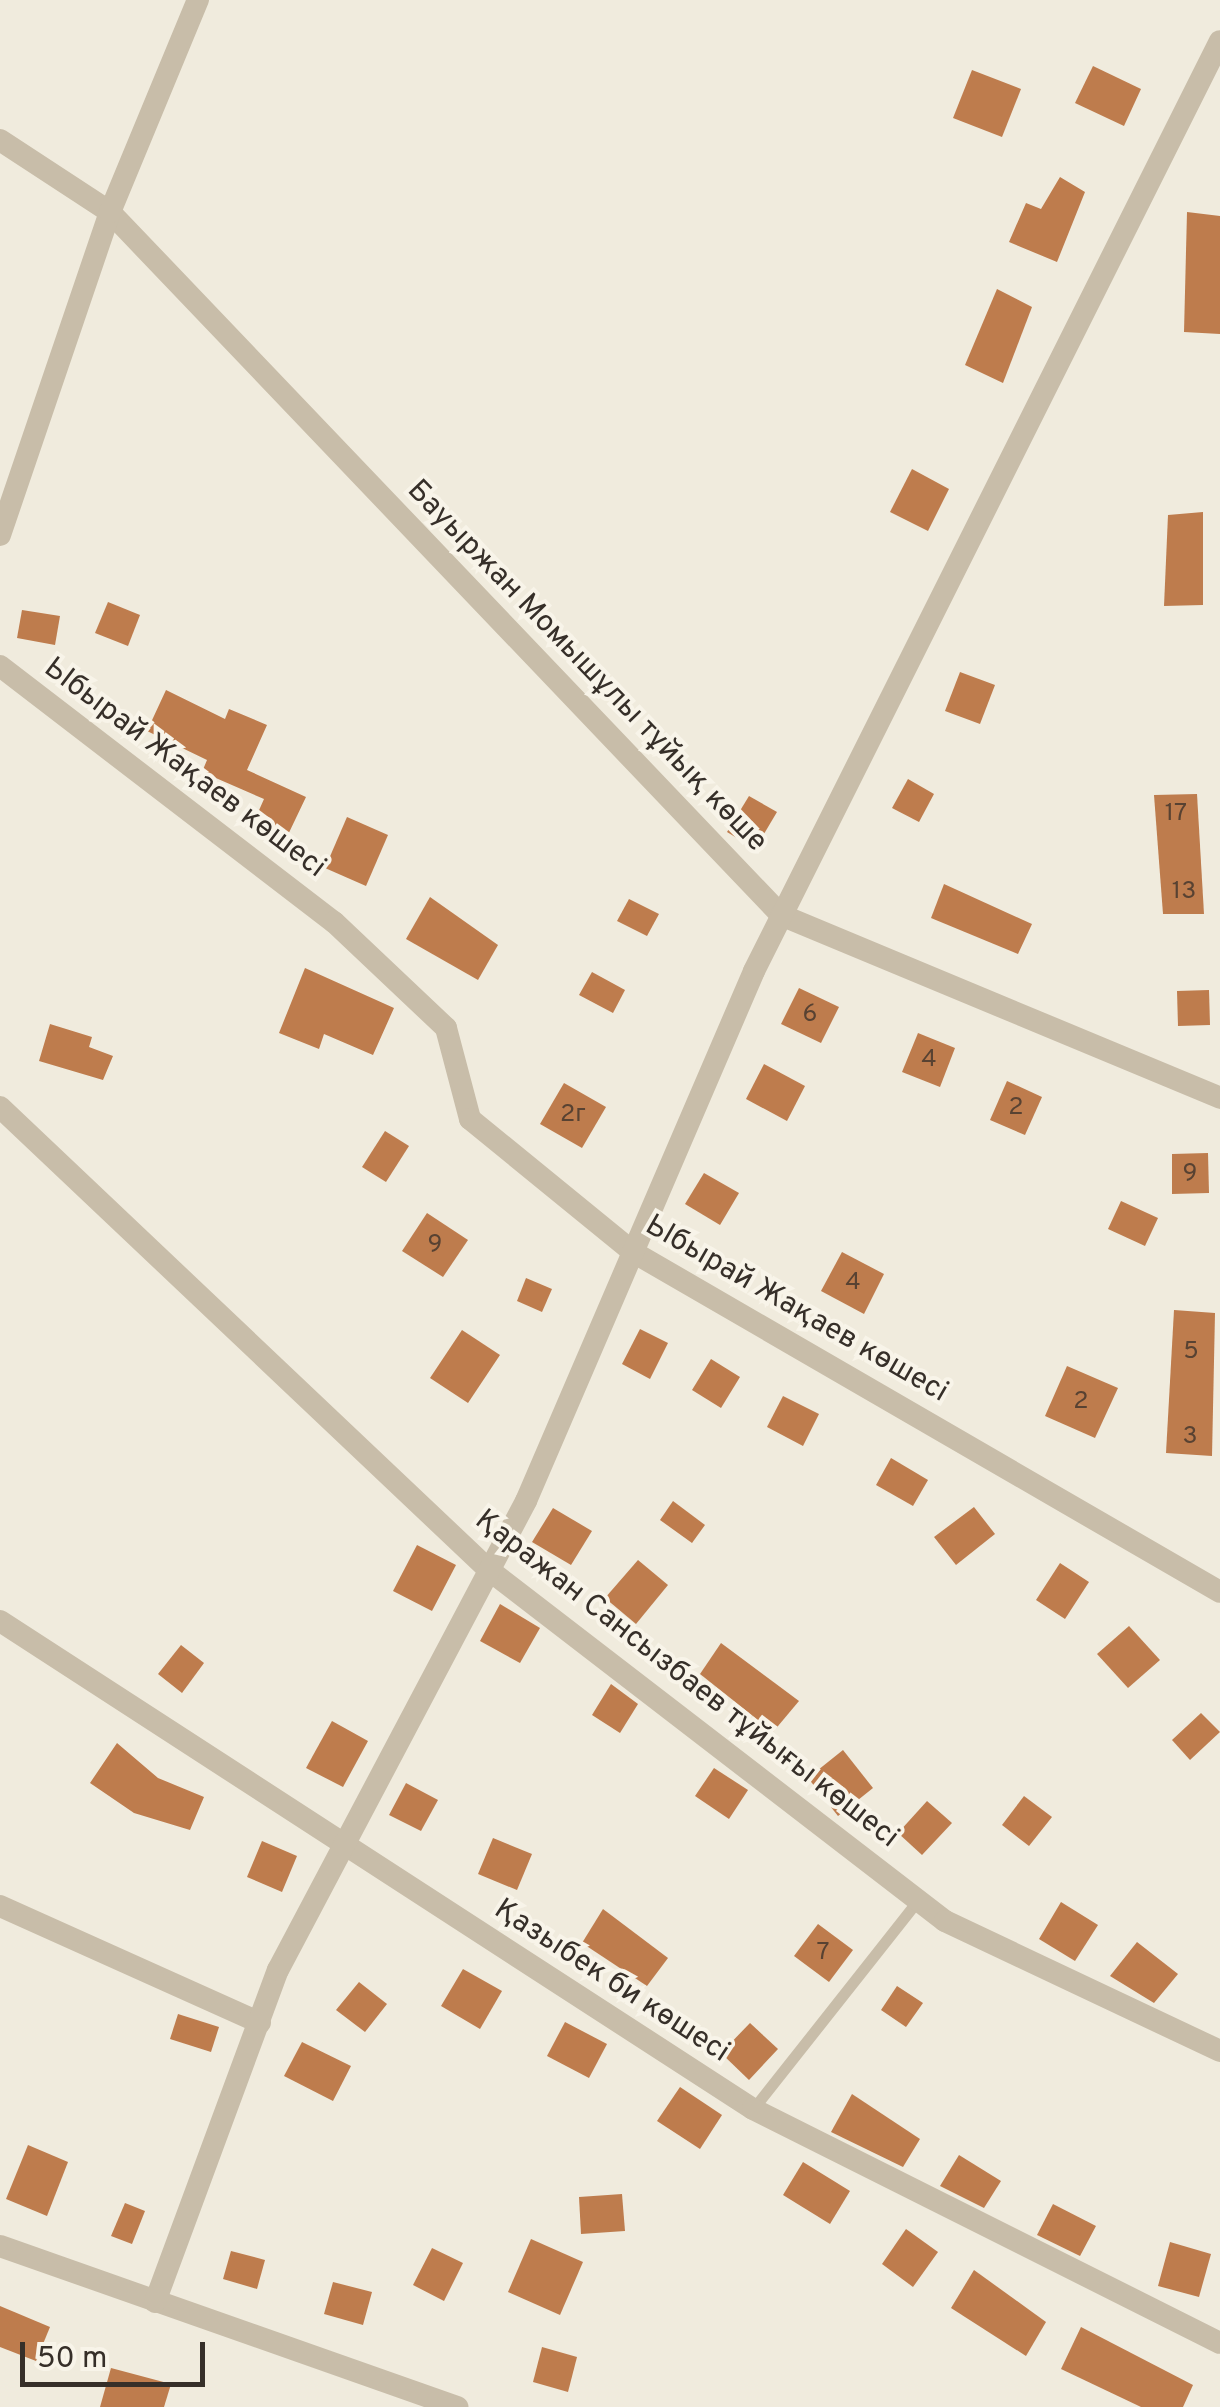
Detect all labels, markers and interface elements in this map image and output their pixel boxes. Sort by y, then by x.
street label: Бауыржан Момышұлы тұйық көше [398,474,774,860]
street label: Ыбырай Жақаев көшесі [36,651,332,887]
house number: 17 [1165,799,1187,829]
house number: 13 [1172,877,1196,907]
house number: 6 [803,1000,817,1030]
house number: 4 [921,1045,937,1075]
house number: 2 [1008,1093,1024,1123]
house number: 2г [560,1100,586,1130]
house number: 9 [1183,1159,1197,1189]
street label: Ыбырай Жақаев көшесі [638,1208,954,1412]
house number: 9 [428,1230,442,1260]
house number: 4 [845,1268,861,1298]
house number: 5 [1183,1337,1199,1367]
house number: 2 [1073,1387,1089,1417]
house number: 3 [1182,1422,1198,1452]
street label: Қаражан Сансызбаев тұйығы көшесі [467,1503,905,1857]
street label: Қазыбек би көшесі [487,1892,735,2072]
house number: 7 [816,1938,830,1968]
scale bar [25,2322,210,2384]
text: 50 m [37,2341,107,2378]

